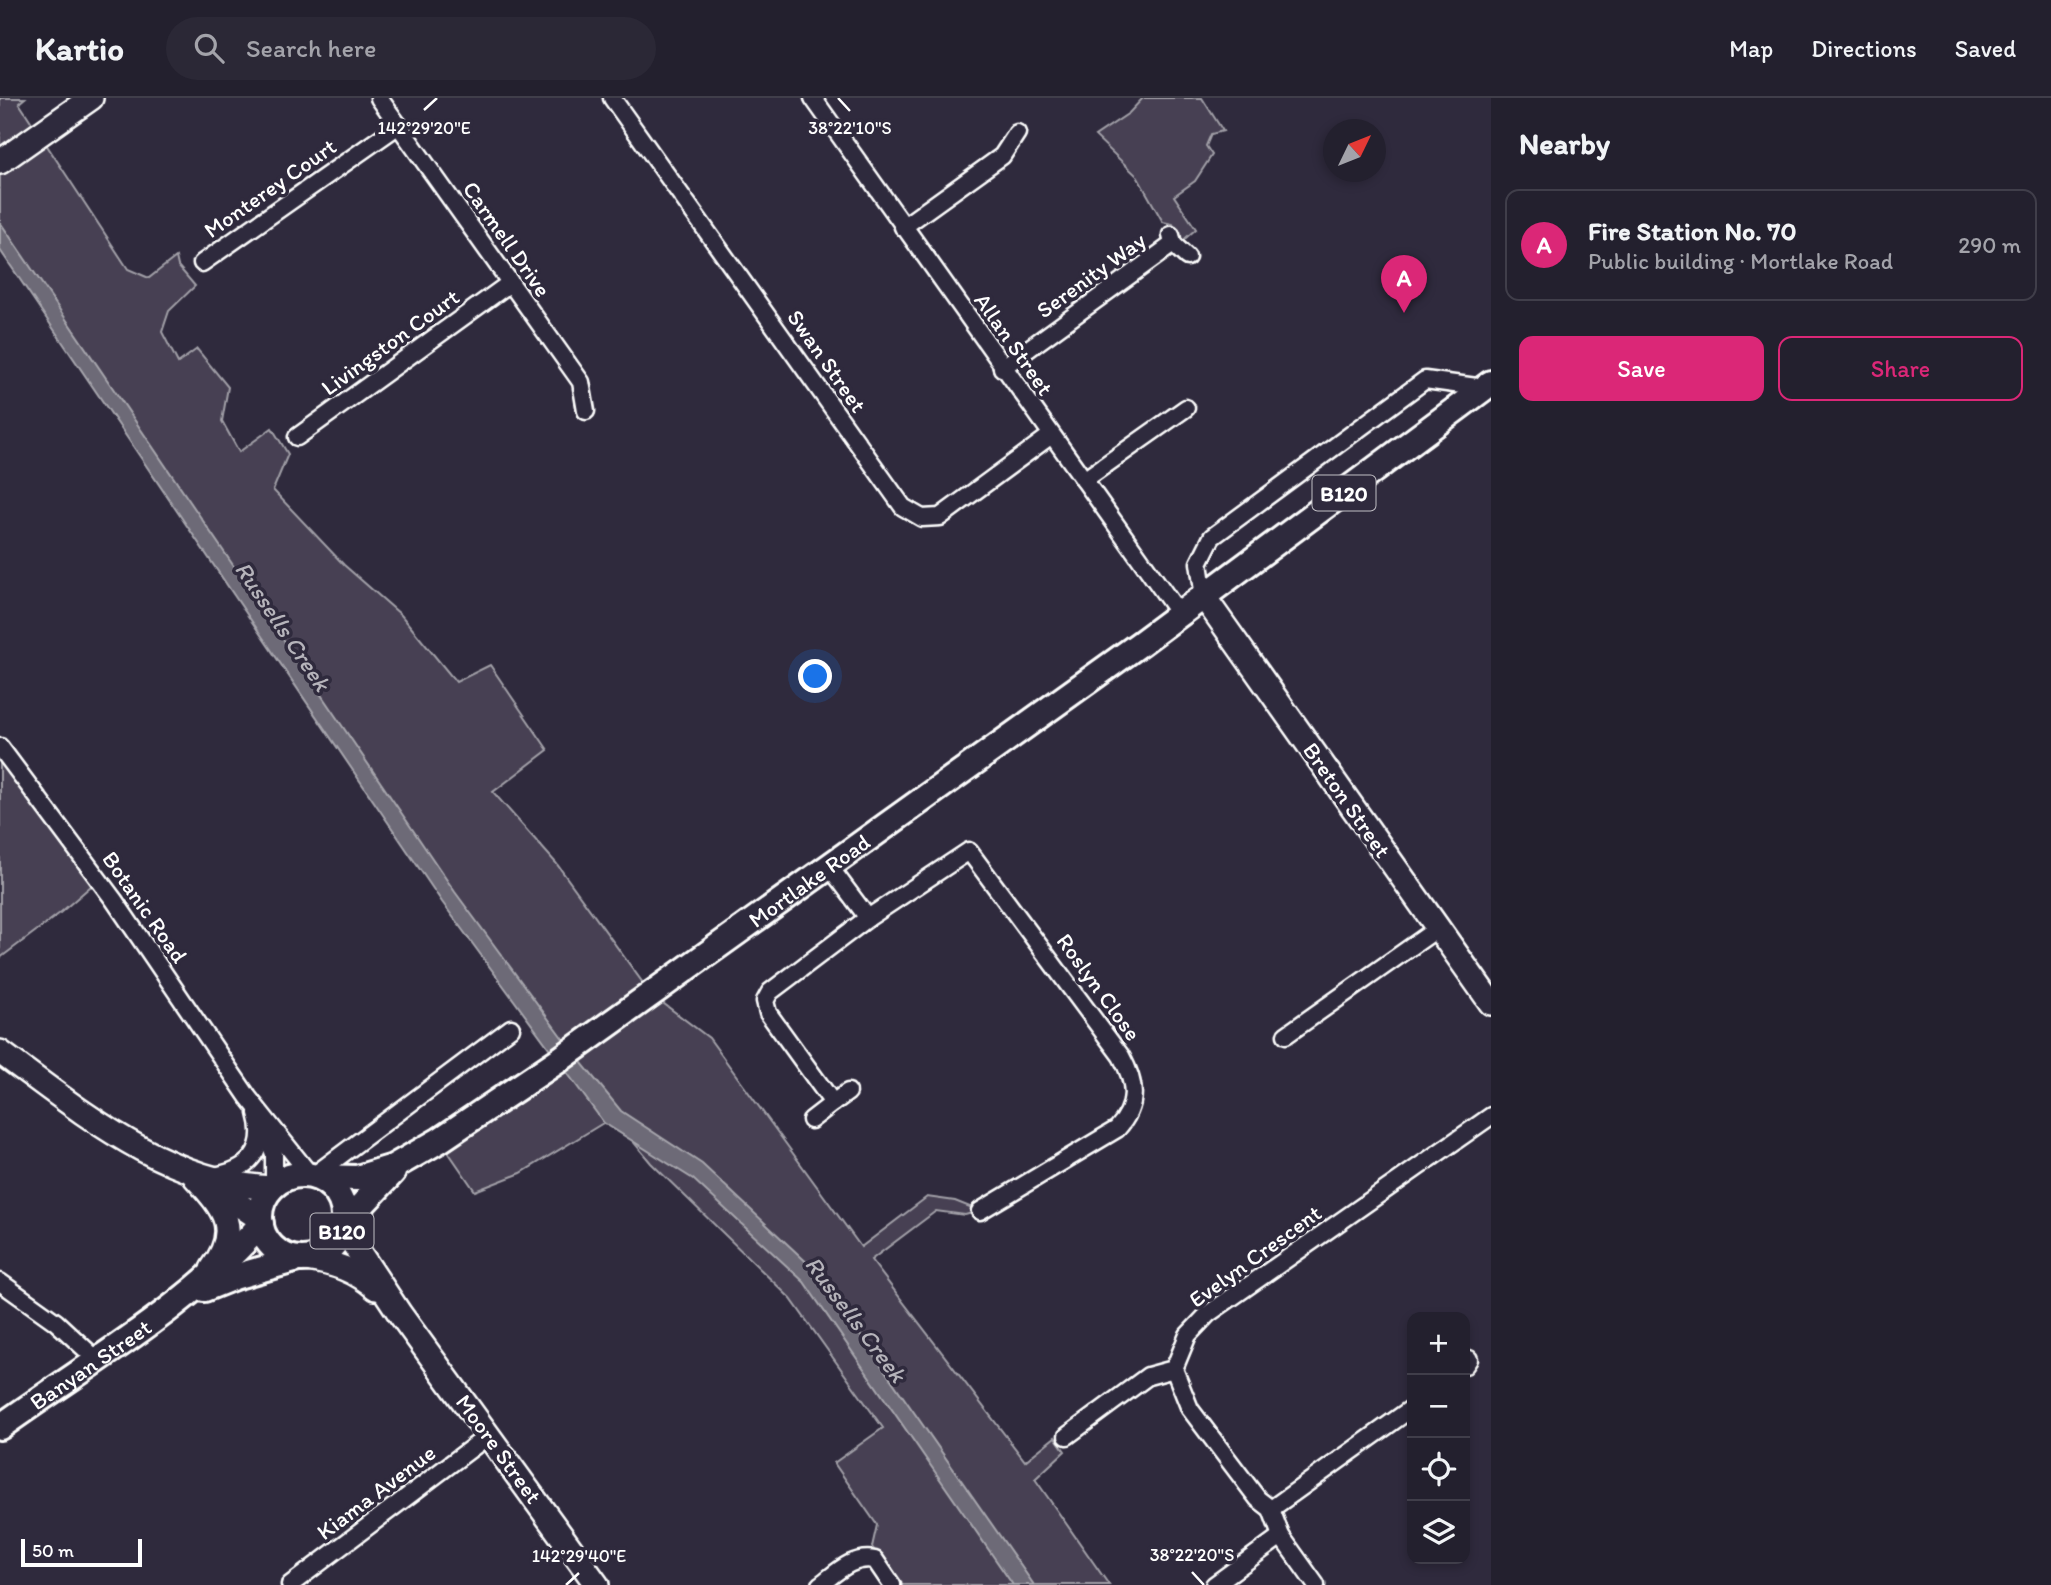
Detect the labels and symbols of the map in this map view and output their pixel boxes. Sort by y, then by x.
text: 142°29'20"E [377,117,471,139]
text: 38°22'10"S [808,117,892,139]
north arrow [1323,119,1386,182]
street label: Monterey Court [198,132,342,244]
street label: Carmell Drive [457,176,557,302]
street label: Serenity Way [1031,226,1151,324]
pin: A [1381,255,1427,313]
street label: Livingston Court [316,282,465,401]
street label: Allan Street [968,287,1060,401]
street label: Swan Street [781,304,873,418]
road number: B120 [1312,476,1376,510]
water label: Russells Creek [229,556,338,698]
your location [798,659,832,693]
street label: Breton Street [1297,737,1397,863]
street label: Mortlake Road [743,828,875,934]
street label: Botanic Road [96,846,194,969]
street label: Roslyn Close [1051,928,1147,1046]
street label: Evelyn Crescent [1183,1198,1327,1313]
road number: B120 [310,1214,374,1248]
water label: Russells Creek [799,1250,914,1389]
street label: Banyan Street [24,1313,157,1416]
street label: Moore Street [450,1389,548,1509]
street label: Kiama Avenue [311,1438,441,1546]
scale bar [21,1536,142,1568]
text: 38°22'20"S [1150,1544,1234,1566]
text: 142°29'40"E [532,1545,626,1567]

